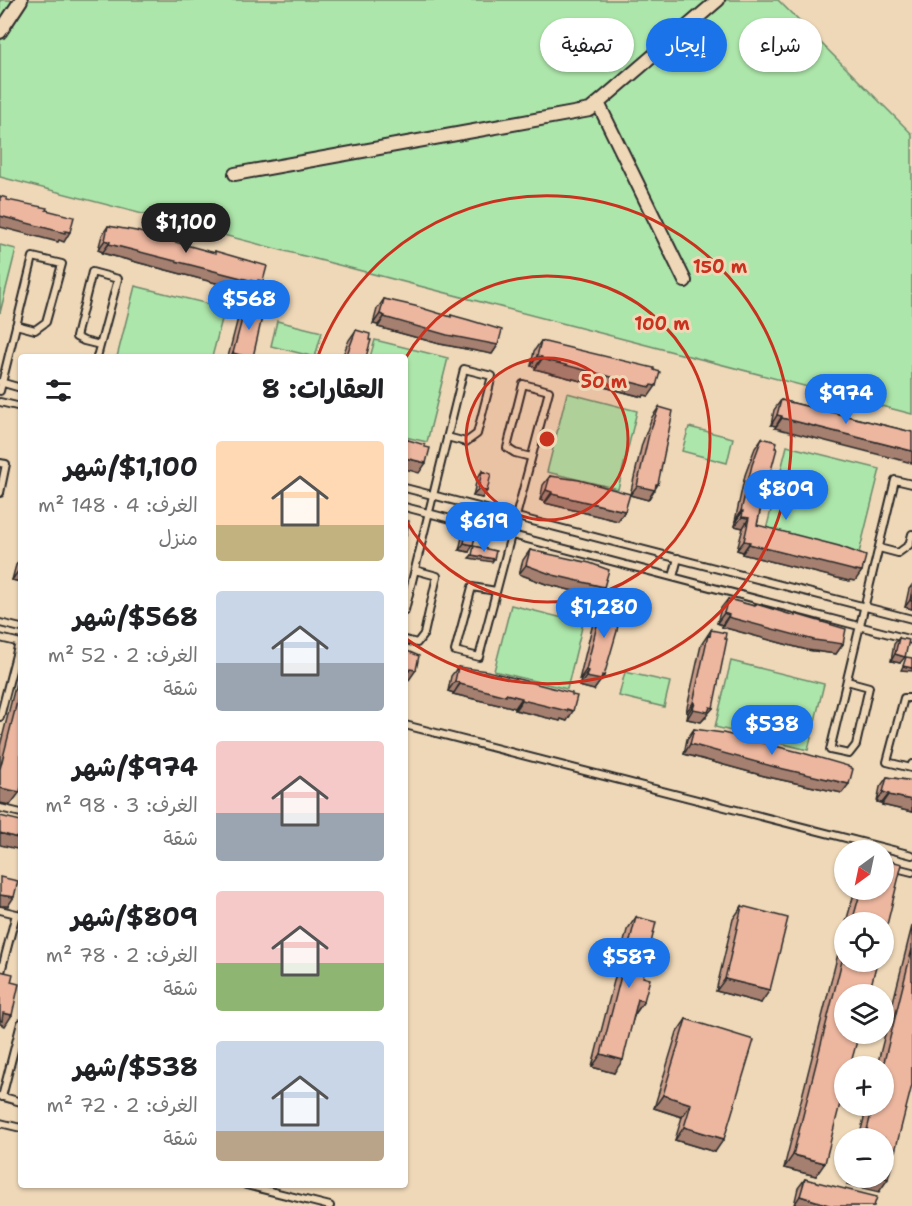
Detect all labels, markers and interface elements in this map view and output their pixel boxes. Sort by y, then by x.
chip: تصفية [540,18,634,72]
chip: إيجار [646,18,727,72]
chip: شراء [739,18,822,72]
pin: $1,100 [137,203,235,254]
text: $1,100 [155,209,217,235]
text: 150 m [693,255,748,279]
pin: $568 [213,280,285,331]
text: $568 [222,286,276,312]
text: 100 m [634,312,690,336]
text: 50 m [581,370,628,394]
text: العقارات: 8 [262,371,384,406]
icon: filters [42,374,75,407]
pin: $974 [810,374,882,425]
text: $974 [819,380,873,406]
centre of rings [537,429,557,449]
text: $1,100/شهر [64,449,198,484]
icon: home [264,465,336,537]
pin: $809 [750,470,822,521]
text: $809 [758,476,814,502]
text: الغرف: 4 · 148 m² [38,492,198,518]
pin: $619 [448,502,520,553]
text: $619 [460,508,508,534]
text: منزل [159,525,198,551]
pin: $1,280 [555,588,653,639]
text: $1,280 [570,594,638,620]
text: $568/شهر [73,599,198,634]
icon: home [264,615,336,687]
text: الغرف: 2 · 52 m² [48,642,198,668]
text: شقة [163,675,198,701]
pin: $538 [736,705,808,756]
text: $538 [745,711,799,737]
text: $974/شهر [73,749,198,784]
icon: home [264,765,336,837]
text: الغرف: 3 · 98 m² [45,792,198,818]
text: شقة [163,825,198,851]
north arrow [834,840,894,900]
map controls [834,840,894,1188]
text: $809/شهر [71,899,198,934]
button: locate [834,912,894,972]
icon: home [264,915,336,987]
pin: $587 [593,938,665,989]
text: الغرف: 2 · 78 m² [46,942,198,968]
text: $587 [602,944,656,970]
text: شقة [163,975,198,1001]
button: layers [834,984,894,1044]
text: $538/شهر [73,1049,198,1084]
button: + [834,1056,894,1116]
icon: home [264,1065,336,1137]
text: الغرف: 2 · 72 m² [47,1092,198,1118]
text: شقة [163,1125,198,1151]
button: − [834,1128,894,1188]

